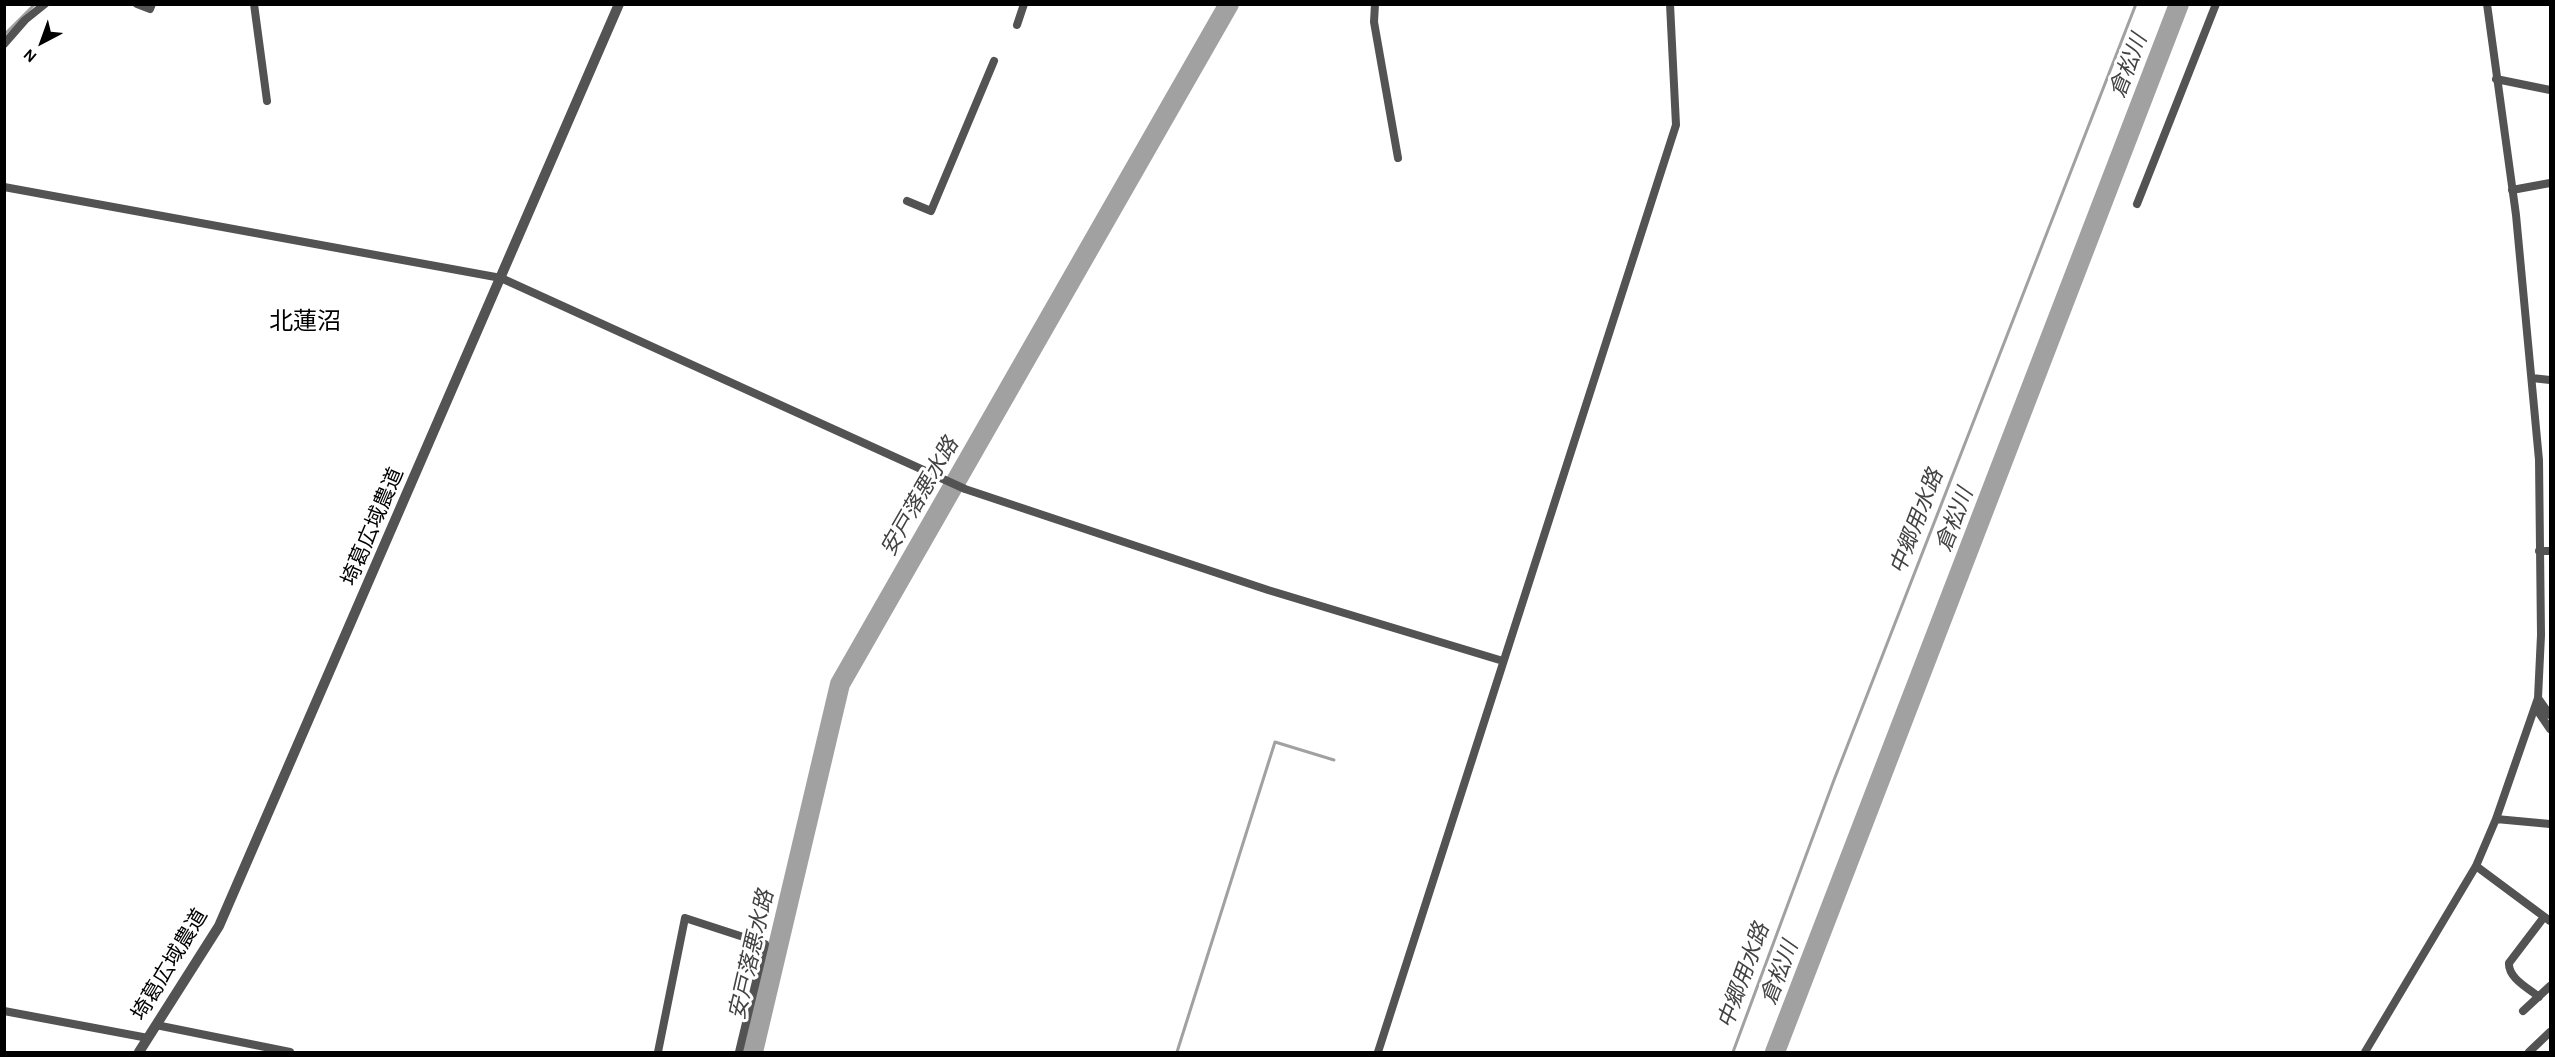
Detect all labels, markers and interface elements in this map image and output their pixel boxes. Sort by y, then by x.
north arrow [12,12,72,72]
water label: 倉松川 [2105,30,2153,102]
text: N [19,45,40,67]
district label: 北蓮沼 [269,308,341,336]
water label: 安戸落悪水路 [876,433,964,561]
street label: 埼葛広域農道 [337,464,409,590]
water label: 中郷用水路 [1885,466,1949,578]
water label: 倉松川 [1931,484,1979,556]
water label: 安戸落悪水路 [724,888,780,1022]
street label: 埼葛広域農道 [127,905,213,1025]
water label: 中郷用水路 [1713,920,1775,1032]
water label: 倉松川 [1756,937,1804,1009]

